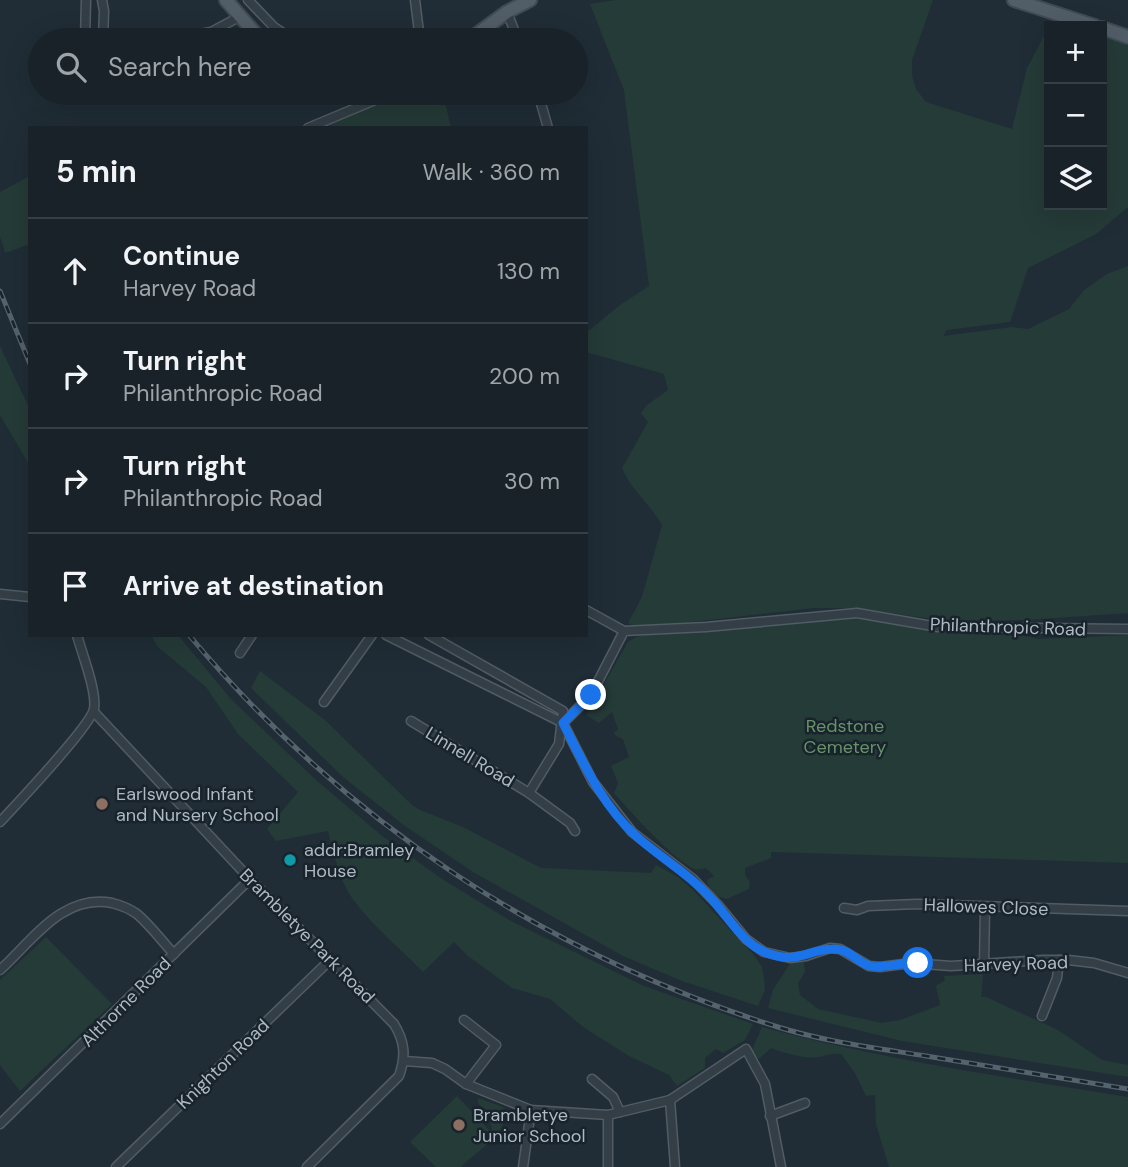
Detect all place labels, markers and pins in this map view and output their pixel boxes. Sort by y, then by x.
place label: Earlswood Infant and Nursery School [116,782,279,827]
marker: Earlswood Infant and Nursery School [94,796,110,812]
place label: addr:Bramley House [304,838,414,883]
marker: addr:Bramley House [282,852,298,868]
place label: Brambletye Junior School [473,1103,586,1148]
marker: Brambletye Junior School [451,1117,467,1133]

